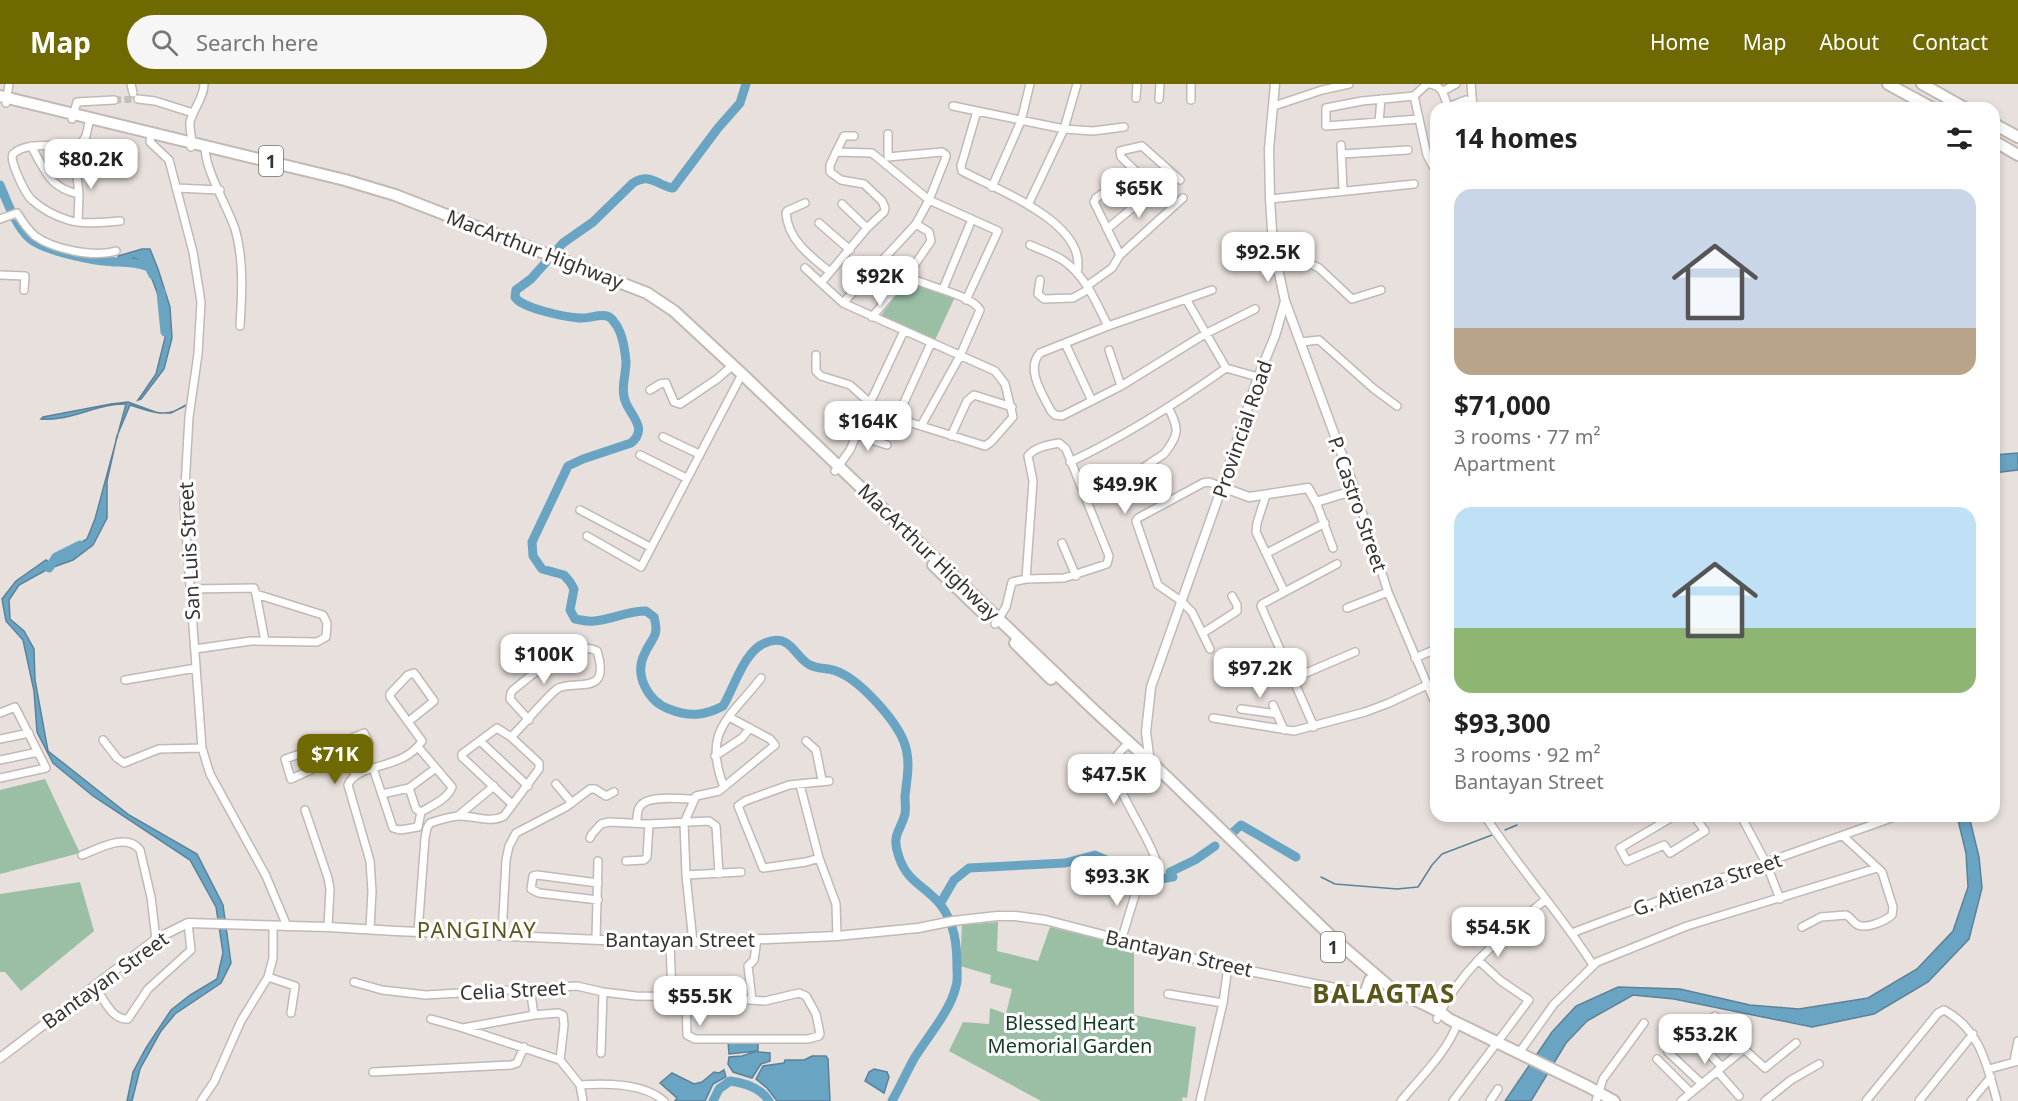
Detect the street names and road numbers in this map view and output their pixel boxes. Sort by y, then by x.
road number: 1 [259,146,283,176]
street label: MacArthur Highway [443,203,628,295]
street label: Provincial Road [1206,357,1278,501]
street label: P. Castro Street [1322,433,1394,575]
street label: MacArthur Highway [852,477,1006,627]
street label: San Luis Street [172,481,206,621]
street label: G. Atienza Street [1629,846,1785,922]
street label: Bantayan Street [1103,923,1255,983]
street label: Bantayan Street [36,925,174,1035]
street label: Bantayan Street [605,926,755,953]
road number: 1 [1321,932,1345,962]
street label: Celia Street [459,974,567,1006]

